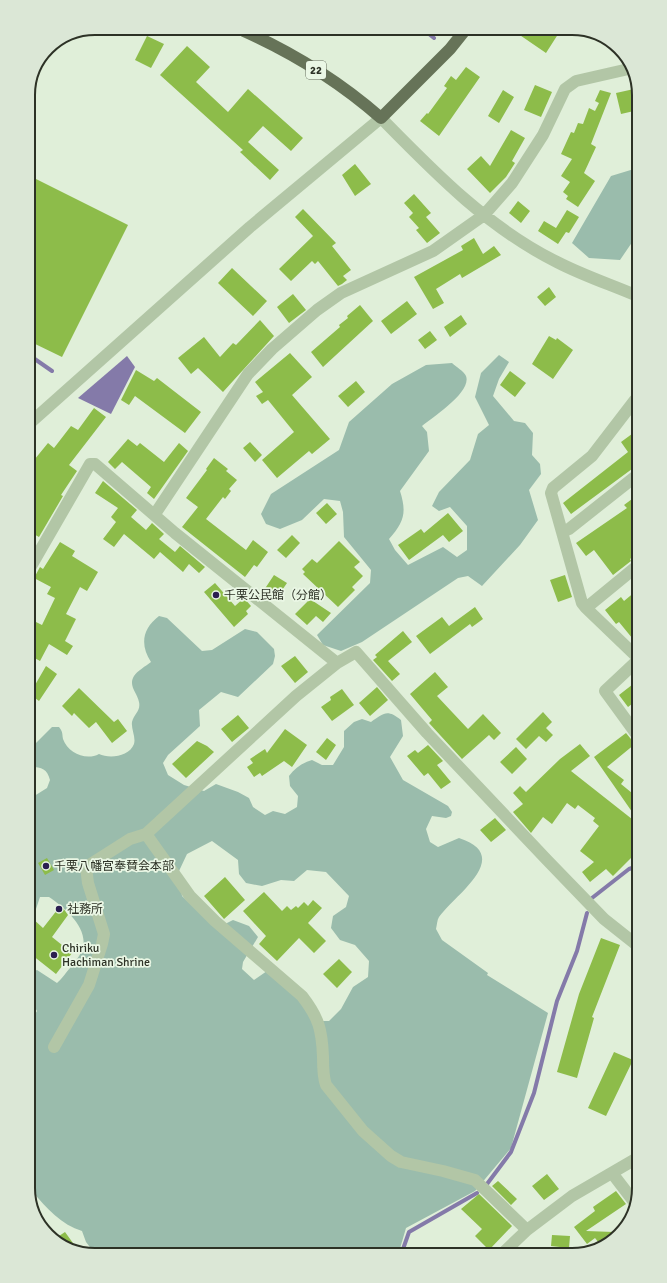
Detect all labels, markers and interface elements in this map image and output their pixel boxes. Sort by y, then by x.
road number: 22 [306,61,326,79]
place label: 千栗公民館（分館） [224,588,332,603]
marker: 千栗公民館（分館） [211,590,221,600]
place label: 千栗八幡宮奉賛会本部 [54,859,174,874]
marker: 千栗八幡宮奉賛会本部 [41,861,51,871]
place label: 社務所 [67,902,103,917]
marker: 社務所 [54,904,64,914]
place label: Chiriku Hachiman Shrine [62,941,150,970]
marker: Chiriku Hachiman Shrine [49,950,59,960]

